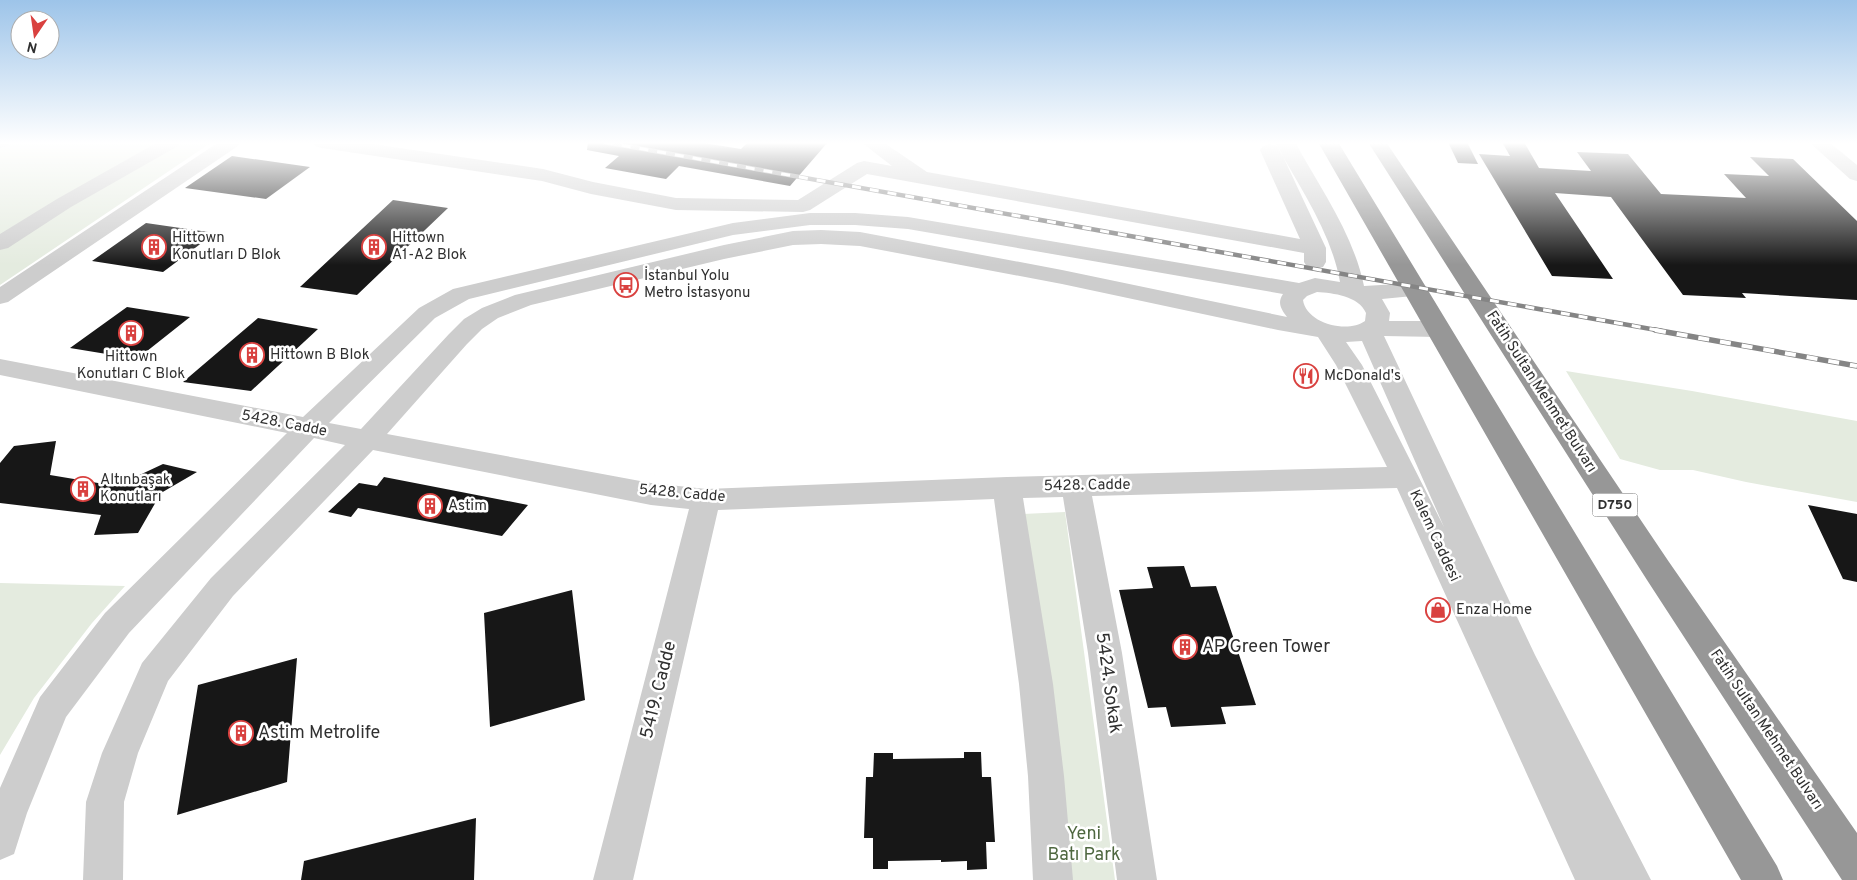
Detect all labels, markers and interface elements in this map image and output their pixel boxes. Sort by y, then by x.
north arrow [10,10,60,60]
text: N [26,37,39,56]
place label: Hittown Konutları D Blok [172,229,281,265]
place label: Hittown A1-A2 Blok [392,229,467,265]
building icon: Hittown Konutları D Blok [141,234,167,260]
building icon: Hittown A1-A2 Blok [361,234,387,260]
place label: İstanbul Yolu Metro İstasyonu [644,266,751,303]
bus stop icon: İstanbul Yolu Metro İstasyonu [613,272,639,298]
street label: Fatih Sultan Mehmet Bulvarı [1482,308,1600,476]
building icon: Hittown Konutları C Blok [118,320,144,346]
building icon: Hittown B Blok [239,342,265,368]
place label: Hittown B Blok [270,346,370,365]
place label: Hittown Konutları C Blok [77,348,185,384]
restaurant icon: McDonald's [1293,363,1319,389]
place label: McDonald's [1324,367,1401,386]
street label: 5428. Cadde [240,406,328,442]
place label: Altınbaşak Konutları [100,471,171,507]
building icon: Altınbaşak Konutları [70,476,96,502]
street label: 5428. Cadde [1043,476,1131,496]
street label: 5428. Cadde [638,481,726,507]
street label: Kalem Caddesi [1404,487,1464,585]
building icon: Astim [417,493,443,519]
road number: D750 [1592,494,1638,516]
place label: Astim [448,497,487,516]
shop icon: Enza Home [1425,597,1451,623]
place label: Enza Home [1456,601,1532,620]
street label: 5424. Sokak [1090,631,1126,735]
building icon: AP Green Tower [1172,634,1198,660]
place label: AP Green Tower [1202,636,1330,659]
street label: 5419. Cadde [636,639,682,741]
street label: Fatih Sultan Mehmet Bulvarı [1705,646,1827,814]
building icon: Astim Metrolife [228,720,254,746]
place label: Astim Metrolife [258,722,380,745]
park label: Yeni Batı Park [1047,823,1121,867]

